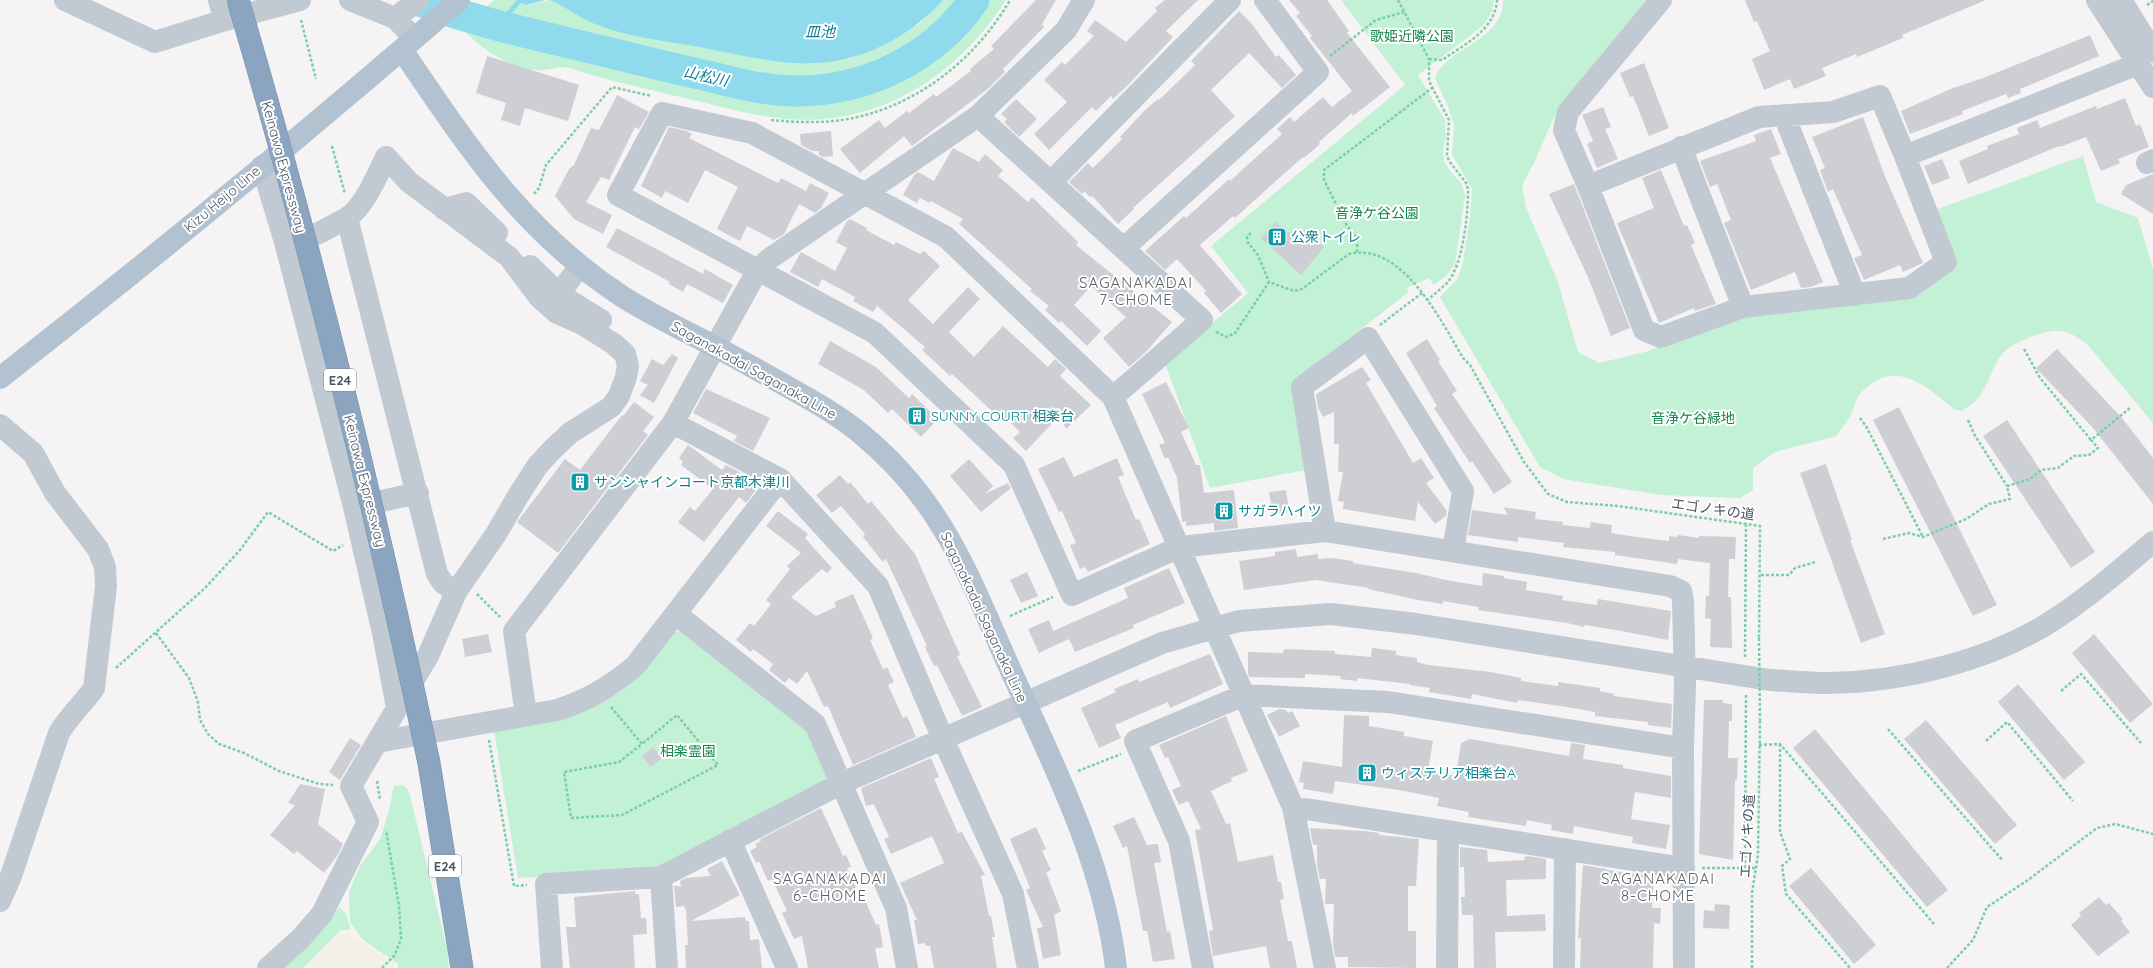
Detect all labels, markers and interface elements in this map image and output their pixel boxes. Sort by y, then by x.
water label: 皿池 [805,22,837,41]
park label: 歌姫近隣公園 [1370,27,1454,45]
water label: 山松川 [682,62,732,91]
street label: Keinawa Expressway [258,99,310,235]
street label: Kizu Heijo Line [180,162,264,236]
park label: 音浄ケ谷公園 [1335,204,1419,222]
building icon: 公衆トイレ [1266,226,1288,248]
place label: 公衆トイレ [1291,228,1361,246]
district label: SAGANAKADAI 7-CHOME [1079,273,1193,309]
street label: Saganakadai Saganaka Line [668,317,840,423]
road number: E24 [324,369,356,391]
building icon: SUNNY COURT 相楽台 [906,405,928,427]
place label: SUNNY COURT 相楽台 [931,407,1074,425]
park label: 音浄ケ谷緑地 [1651,409,1735,427]
street label: Keinawa Expressway [340,413,390,549]
building icon: サンシャインコート京都木津川 [569,471,591,493]
place label: サンシャインコート京都木津川 [594,473,790,491]
street label: エゴノキの道 [1670,494,1756,524]
building icon: サガラハイツ [1213,500,1235,522]
place label: サガラハイツ [1238,502,1322,520]
street label: Saganakadai Saganaka Line [937,529,1032,705]
park label: 相楽霊園 [660,742,716,760]
building icon: ウィステリア相楽台A [1356,762,1378,784]
place label: ウィステリア相楽台A [1381,764,1516,782]
street label: エゴノキの道 [1736,794,1758,878]
road number: E24 [429,855,461,877]
district label: SAGANAKADAI 6-CHOME [773,869,887,905]
district label: SAGANAKADAI 8-CHOME [1601,869,1715,905]

